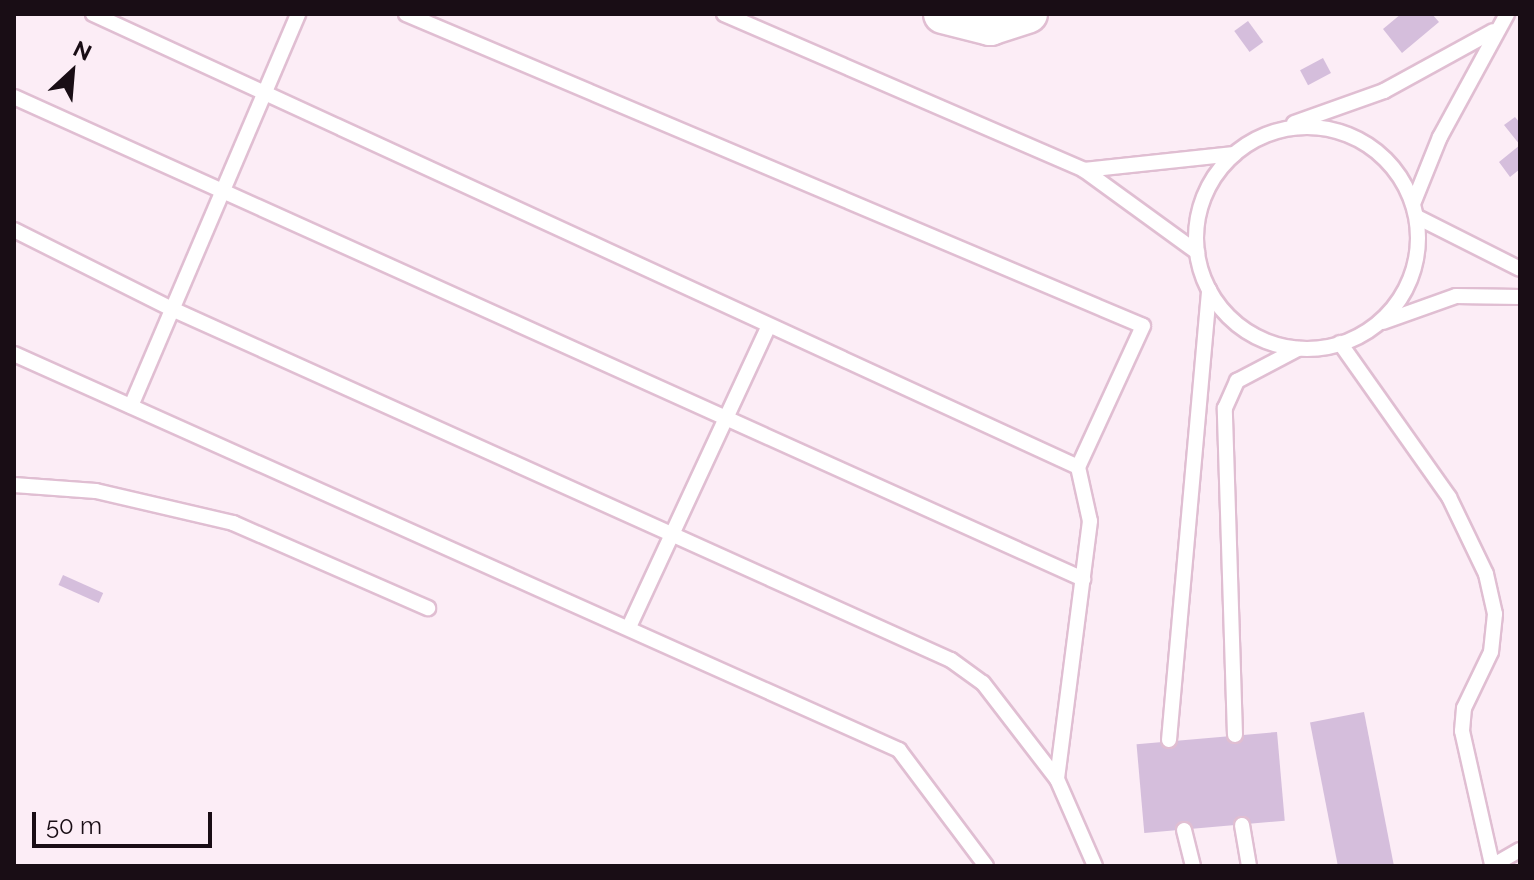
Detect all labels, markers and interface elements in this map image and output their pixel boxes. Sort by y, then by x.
north arrow [32,32,112,112]
text: N [69,35,96,66]
scale bar [36,796,216,846]
text: 50 m [46,811,102,840]

